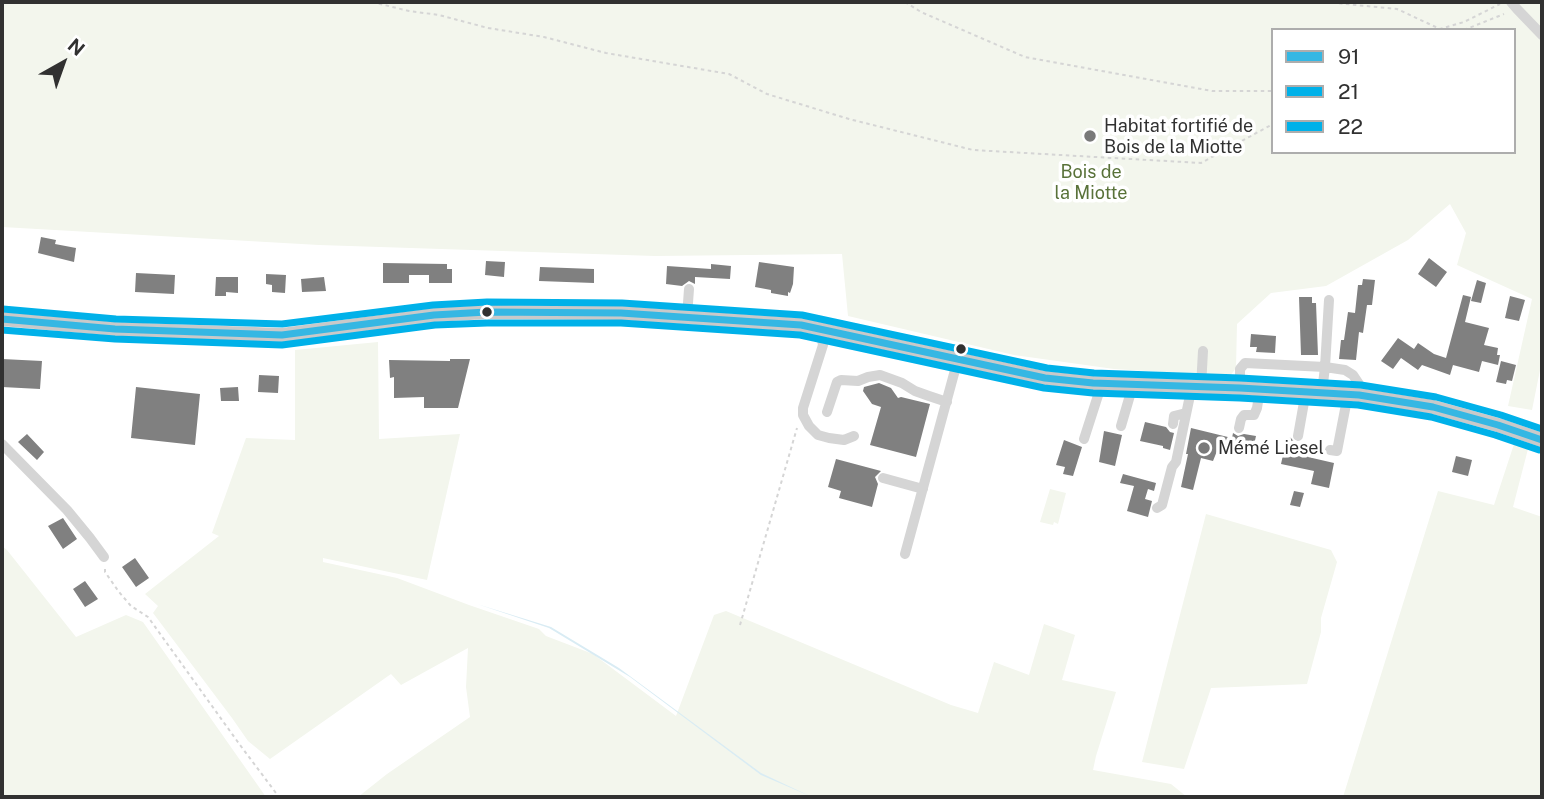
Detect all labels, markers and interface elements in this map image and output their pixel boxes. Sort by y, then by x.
north arrow [28,28,98,98]
legend [1271,28,1516,154]
text: N [64,34,89,60]
text: 91 [1338,44,1360,69]
text: 21 [1338,79,1359,104]
text: 22 [1338,114,1363,139]
place label: Habitat fortifié de Bois de la Miotte [1104,115,1253,158]
marker: Habitat fortifié de Bois de la Miotte [1082,128,1098,144]
park label: Bois de la Miotte [1055,161,1127,204]
unlabelled marker [480,305,494,319]
unlabelled marker [954,342,968,356]
place label: Mémé Liesel [1218,437,1324,459]
marker: Mémé Liesel [1196,440,1212,456]

